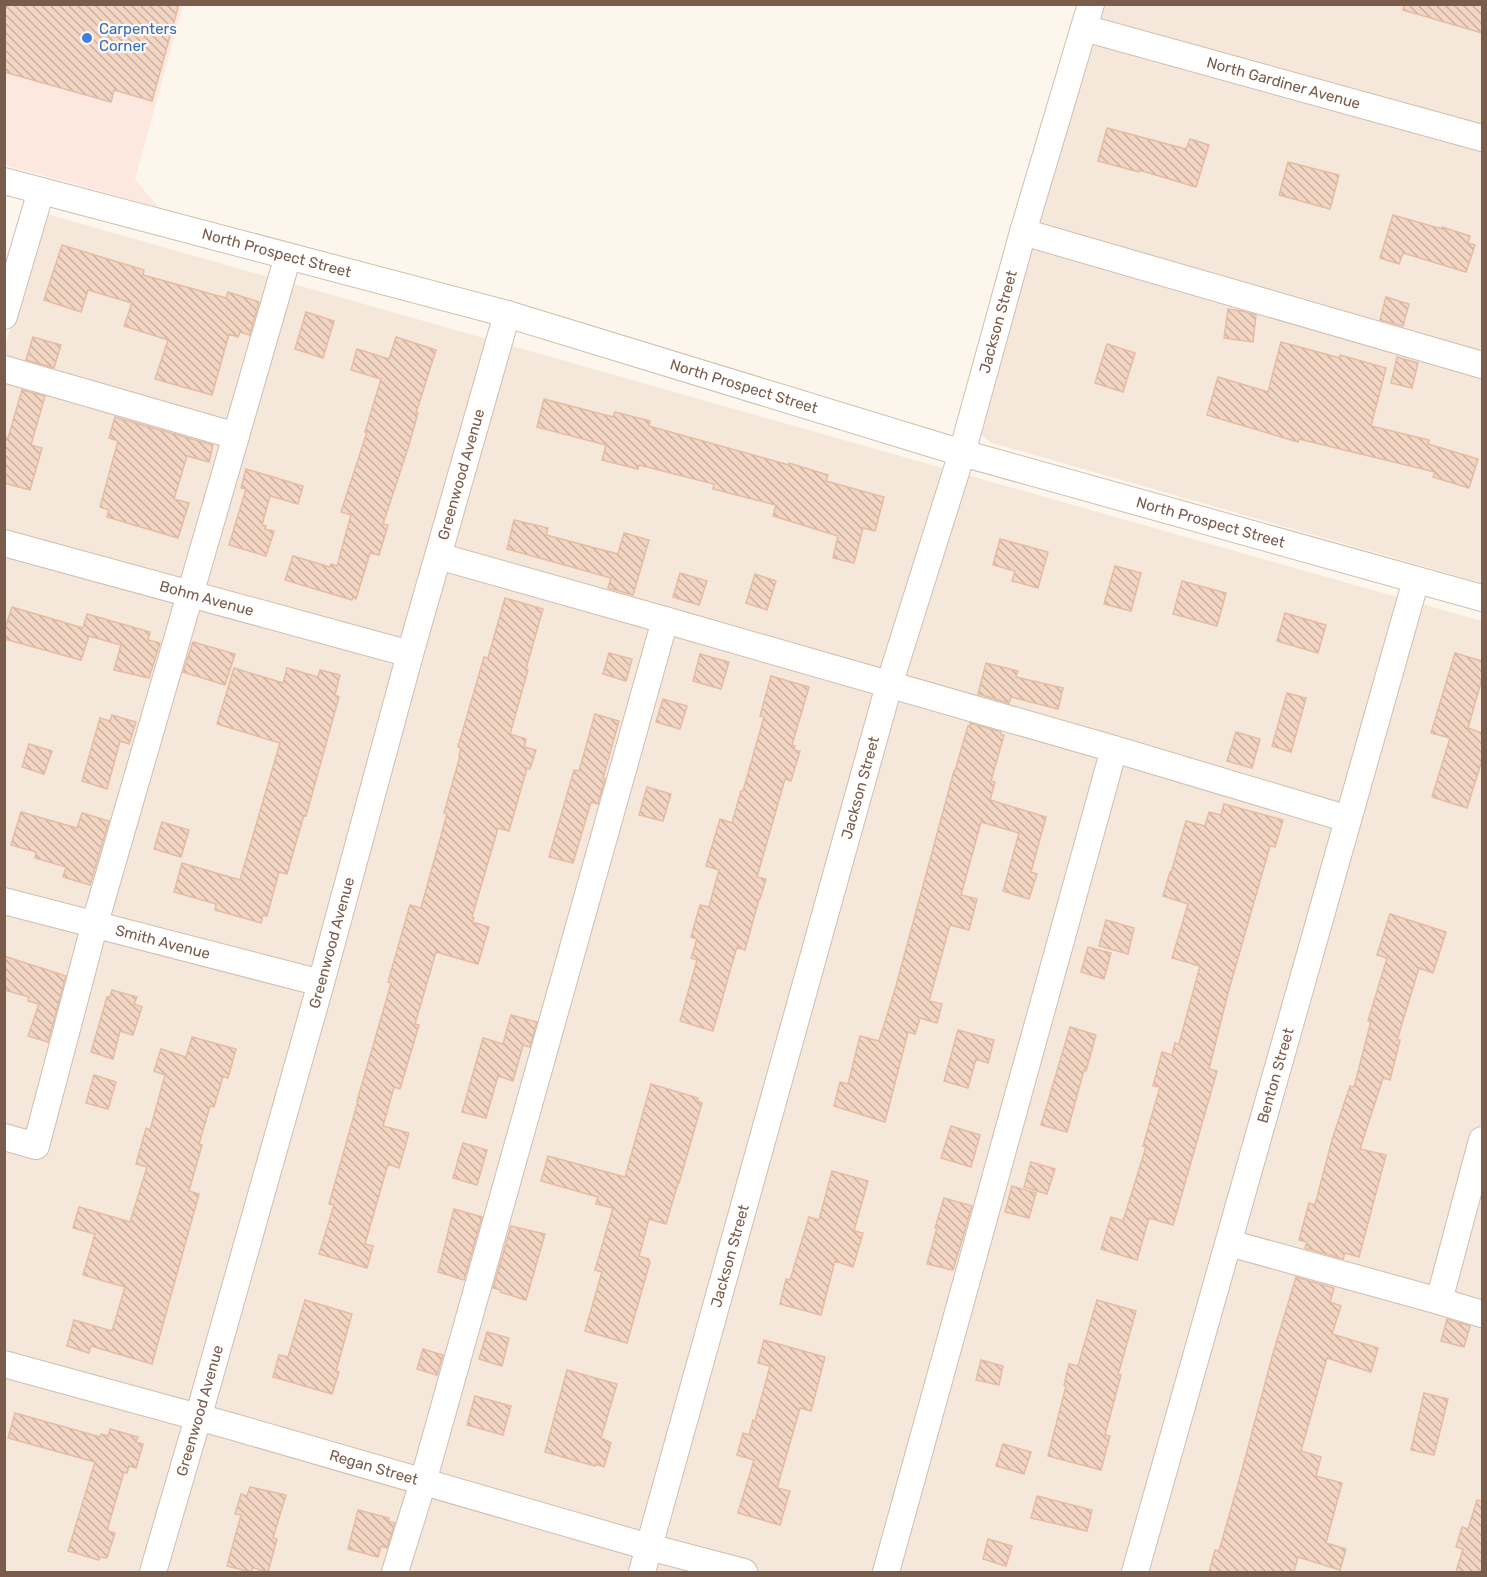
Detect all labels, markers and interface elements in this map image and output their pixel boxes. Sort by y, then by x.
place label: Carpenters Corner [99,20,177,55]
marker: Carpenters Corner [80,31,94,45]
street label: North Gardiner Avenue [1205,53,1362,113]
street label: North Prospect Street [200,225,353,281]
street label: Jackson Street [975,268,1021,375]
street label: North Prospect Street [668,355,820,417]
street label: Greenwood Avenue [434,407,488,542]
street label: North Prospect Street [1134,493,1287,552]
street label: Bohm Avenue [157,577,256,620]
street label: Jackson Street [837,734,883,841]
street label: Greenwood Avenue [305,875,358,1011]
street label: Smith Avenue [113,921,212,963]
street label: Benton Street [1254,1026,1298,1125]
street label: Jackson Street [707,1202,753,1310]
street label: Greenwood Avenue [172,1343,227,1478]
street label: Regan Street [327,1446,420,1489]

